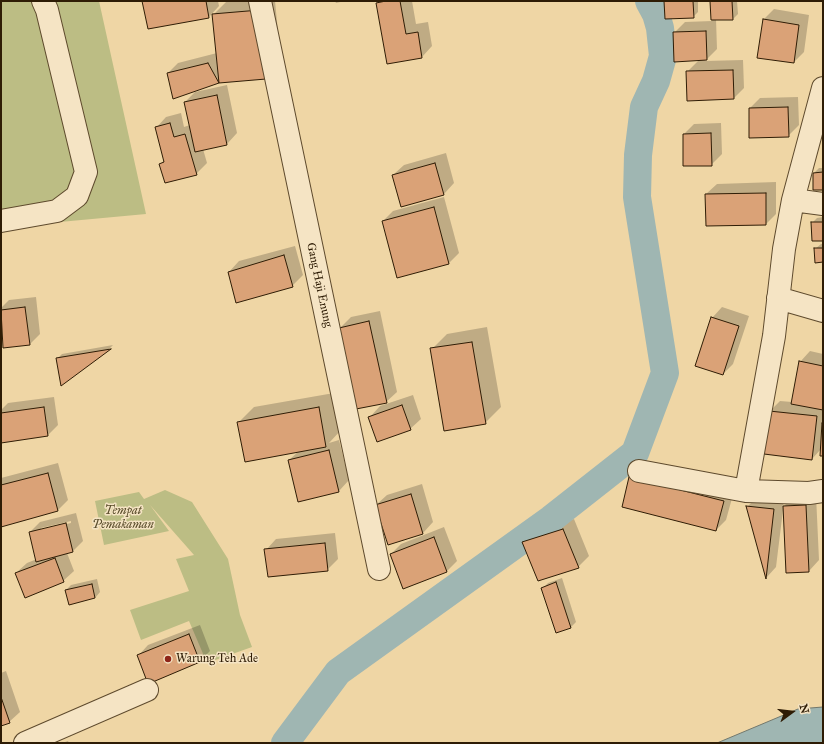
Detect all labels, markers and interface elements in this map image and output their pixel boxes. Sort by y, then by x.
street label: Gang Haji Enung [303,241,335,329]
park label: Tempat Pemakaman [92,504,154,532]
place label: Warung Teh Ade [176,652,258,666]
marker: Warung Teh Ade [163,654,173,664]
north arrow [772,692,812,732]
text: N [797,703,812,715]

